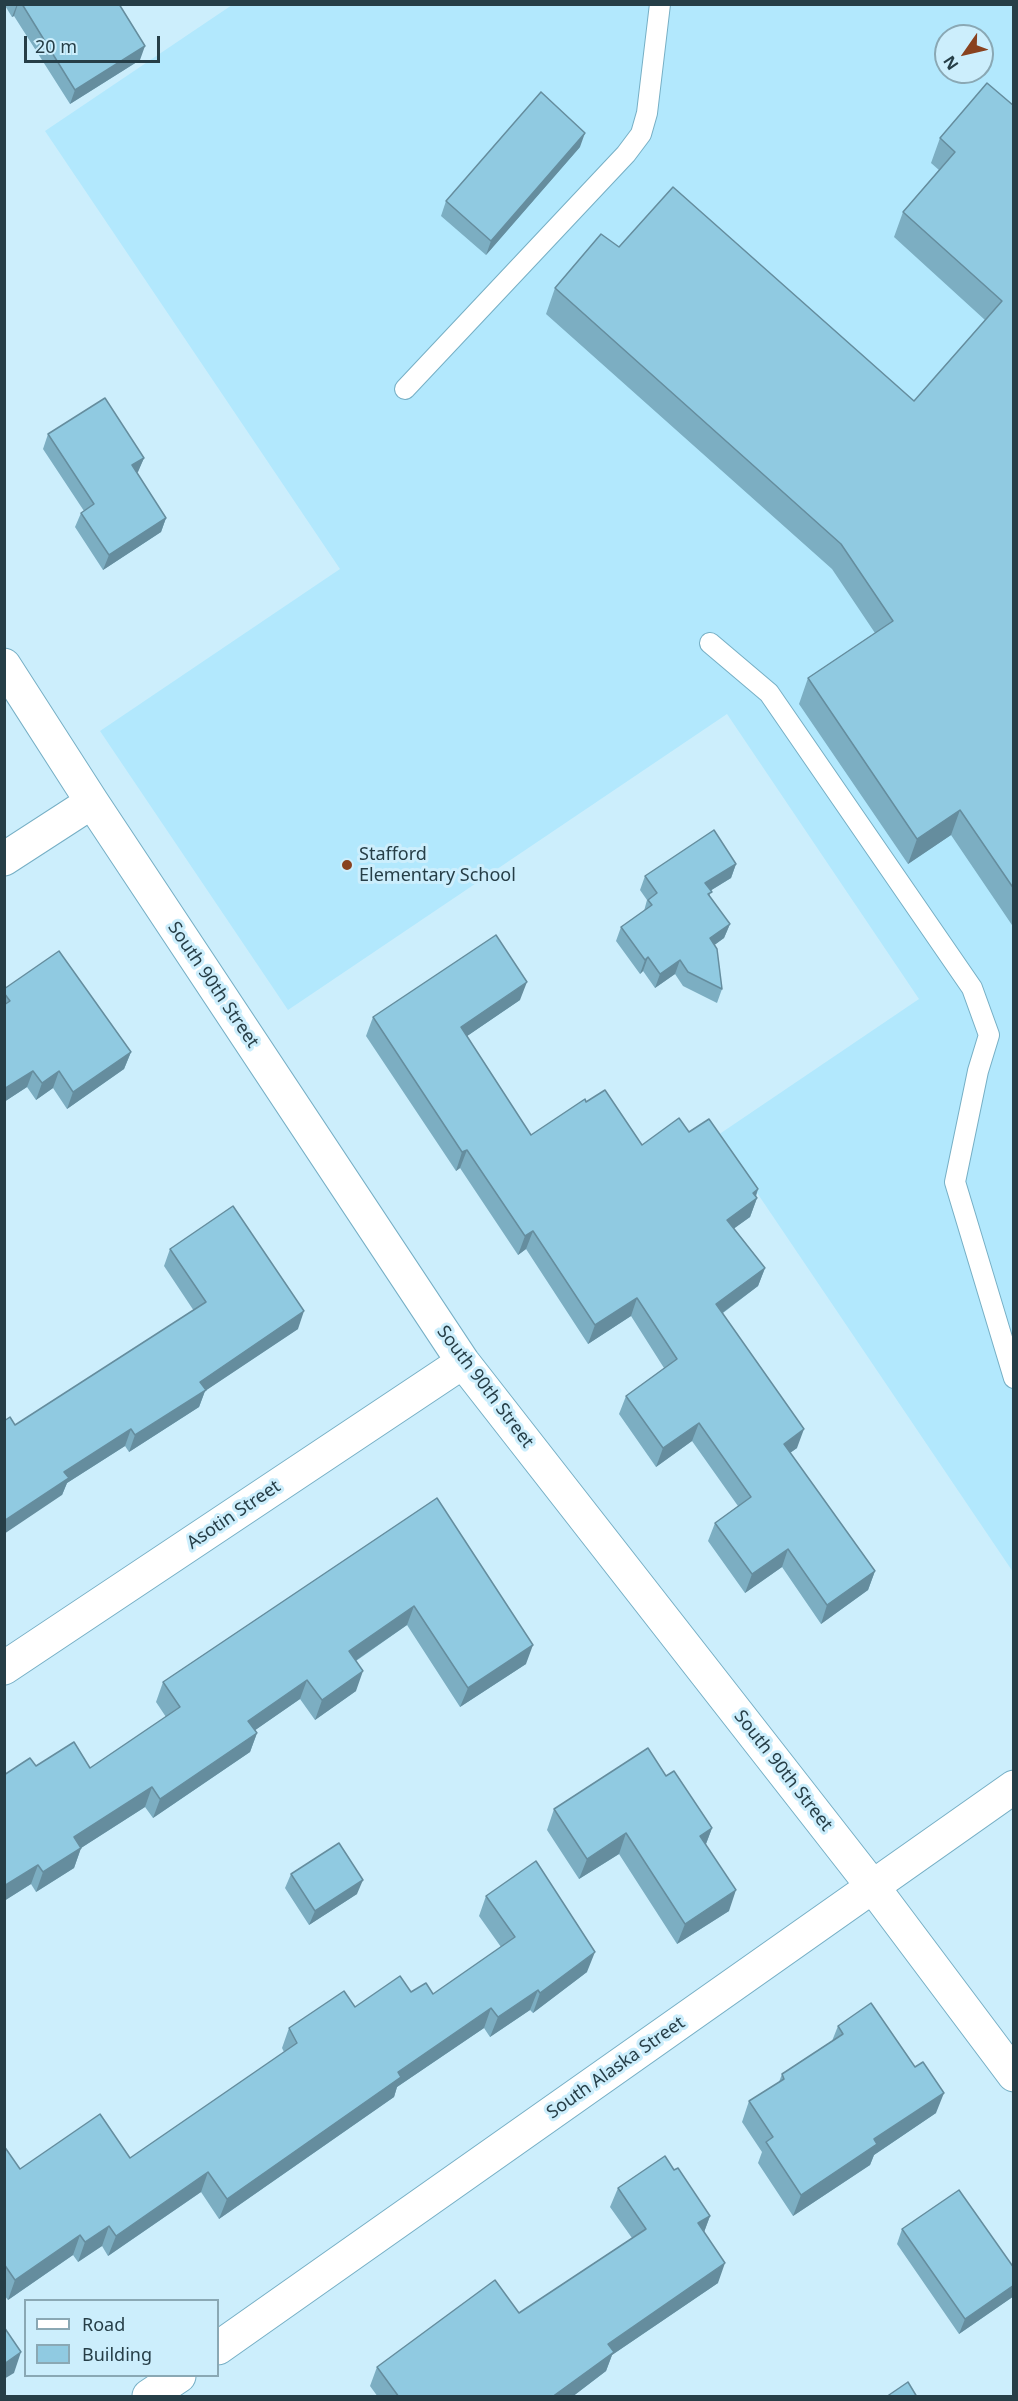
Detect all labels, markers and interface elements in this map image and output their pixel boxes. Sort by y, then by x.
scale bar [27,24,164,62]
north arrow [934,24,994,84]
text: 20 m [35,34,77,58]
text: N [938,51,963,74]
place label: Stafford Elementary School [359,844,516,886]
marker: Stafford Elementary School [340,858,354,872]
street label: South 90th Street [163,918,263,1052]
street label: South 90th Street [432,1322,538,1452]
street label: Asotin Street [183,1476,285,1554]
street label: South 90th Street [729,1706,837,1836]
street label: South Alaska Street [543,2012,689,2124]
legend [24,2299,219,2377]
text: Road [82,2312,125,2336]
text: Building [82,2342,152,2366]

